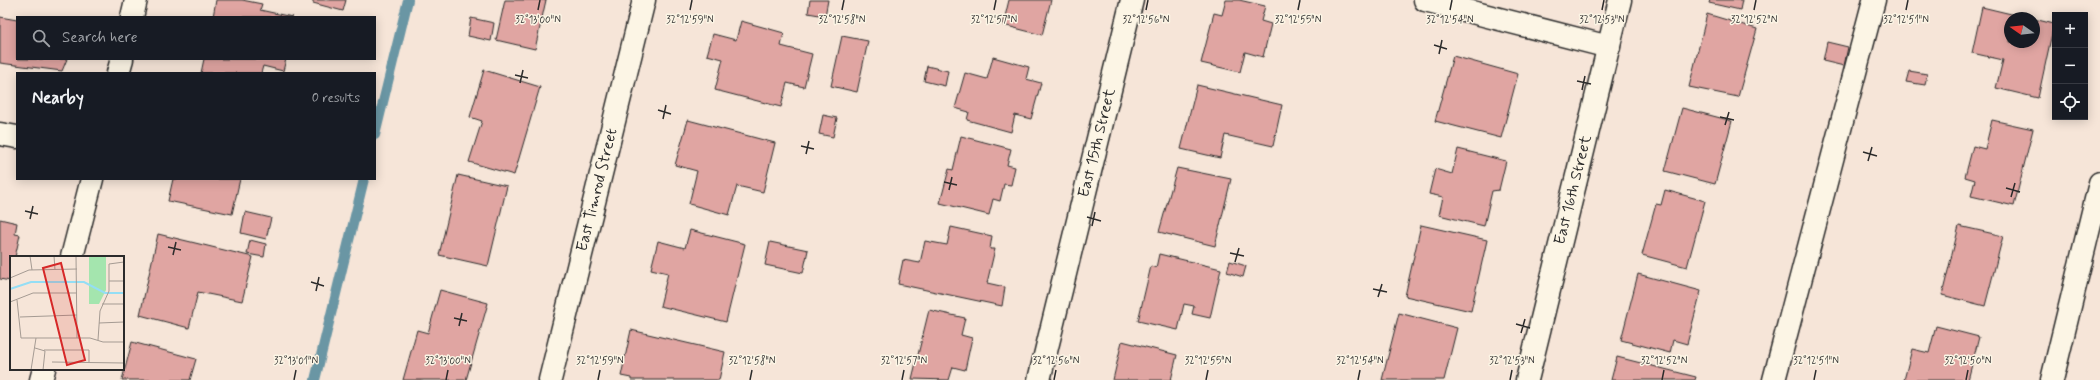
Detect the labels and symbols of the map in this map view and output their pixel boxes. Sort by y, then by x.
north arrow [2004,12,2040,48]
text: 32°13'00"N [515,13,561,27]
text: 32°12'59"N [666,13,714,27]
text: 32°12'58"N [819,13,866,27]
text: 32°12'57"N [971,13,1018,27]
text: 32°12'56"N [1123,13,1170,27]
text: 32°12'55"N [1275,13,1322,27]
text: 32°12'54"N [1426,13,1474,27]
text: 32°12'53"N [1579,13,1625,27]
text: 32°12'52"N [1731,13,1778,27]
text: 32°12'51"N [1883,13,1929,27]
street label: East 15th Street [1073,86,1121,200]
street label: East Timrod Street [572,126,622,254]
street label: East 16th Street [1549,132,1597,247]
inset map [10,256,124,370]
text: 32°13'01"N [274,354,318,368]
text: 32°13'00"N [425,354,471,368]
text: 32°12'59"N [576,354,624,368]
text: 32°12'58"N [729,354,776,368]
text: 32°12'57"N [881,354,928,368]
text: 32°12'56"N [1033,354,1080,368]
text: 32°12'55"N [1185,354,1232,368]
text: 32°12'54"N [1336,354,1384,368]
text: 32°12'53"N [1489,354,1535,368]
text: 32°12'52"N [1641,354,1688,368]
text: 32°12'51"N [1793,354,1839,368]
text: 32°12'50"N [1944,354,1992,368]

